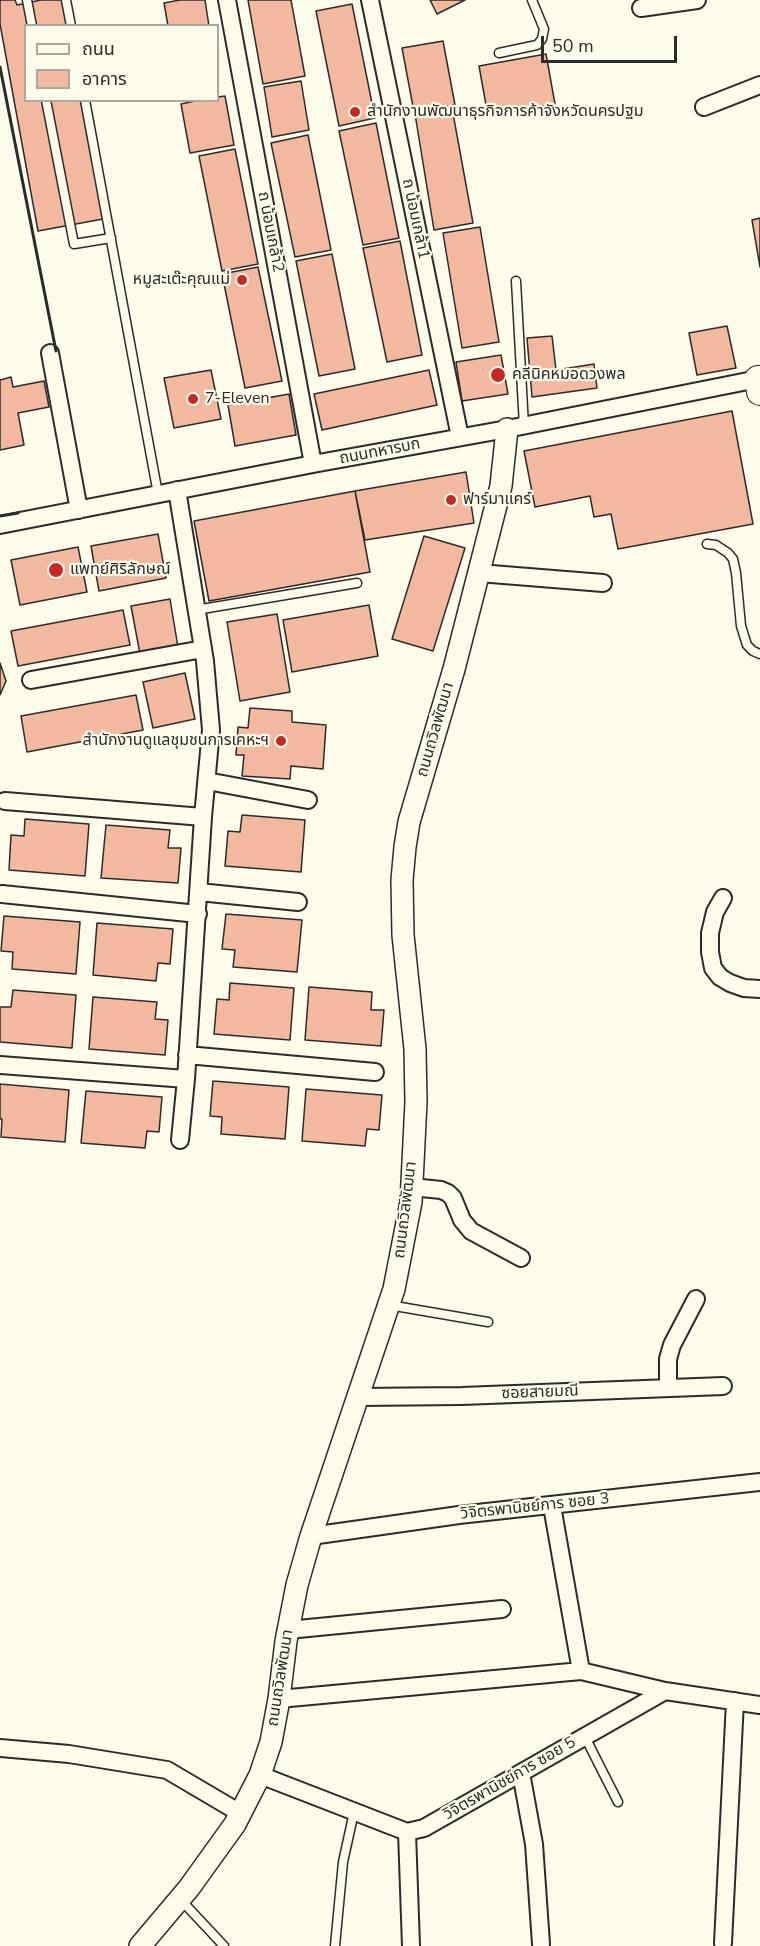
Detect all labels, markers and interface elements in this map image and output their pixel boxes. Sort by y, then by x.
legend [24,24,219,102]
scale bar [544,24,680,62]
text: 50 m [552,34,594,58]
text: ถนน [82,37,115,61]
text: อาคาร [82,67,127,91]
place label: สำนักงานพัฒนาธุรกิจการค้าจังหวัดนครปฐม [367,102,644,122]
marker: สำนักงานพัฒนาธุรกิจการค้าจังหวัดนครปฐม [348,105,362,119]
street label: ถ น้อมเกล้า1 [397,177,433,261]
street label: ถ น้อมเกล้า2 [253,190,287,274]
place label: หมูสะเต๊ะคุณแม่ [133,270,230,290]
marker: หมูสะเต๊ะคุณแม่ [235,273,249,287]
place label: คลีนิคหมอดวงพล [512,365,626,385]
marker: คลีนิคหมอดวงพล [489,366,507,384]
place label: 7-Eleven [205,389,269,409]
marker: 7-Eleven [186,392,200,406]
street label: ถนนทหารบก [338,435,422,469]
place label: ฟาร์มาแคร์ [463,490,531,510]
marker: ฟาร์มาแคร์ [444,493,458,507]
place label: แพทย์ศิริลักษณ์ [70,560,171,580]
marker: แพทย์ศิริลักษณ์ [47,561,65,579]
street label: ถนนถวิลพัฒนา [413,680,459,780]
place label: สำนักงานดูแลชุมชนการเคหะฯ [83,731,269,751]
marker: สำนักงานดูแลชุมชนการเคหะฯ [274,734,288,748]
street label: ถนนถวิลพัฒนา [391,1160,421,1260]
street label: ซอยสายมณี [501,1382,579,1404]
street label: วิจิตรพานิชย์การ ซอย 3 [460,1490,610,1524]
street label: ถนนถวิลพัฒนา [264,1628,298,1728]
street label: วิจิตรพานิชย์การ ซอย 5 [441,1733,579,1825]

